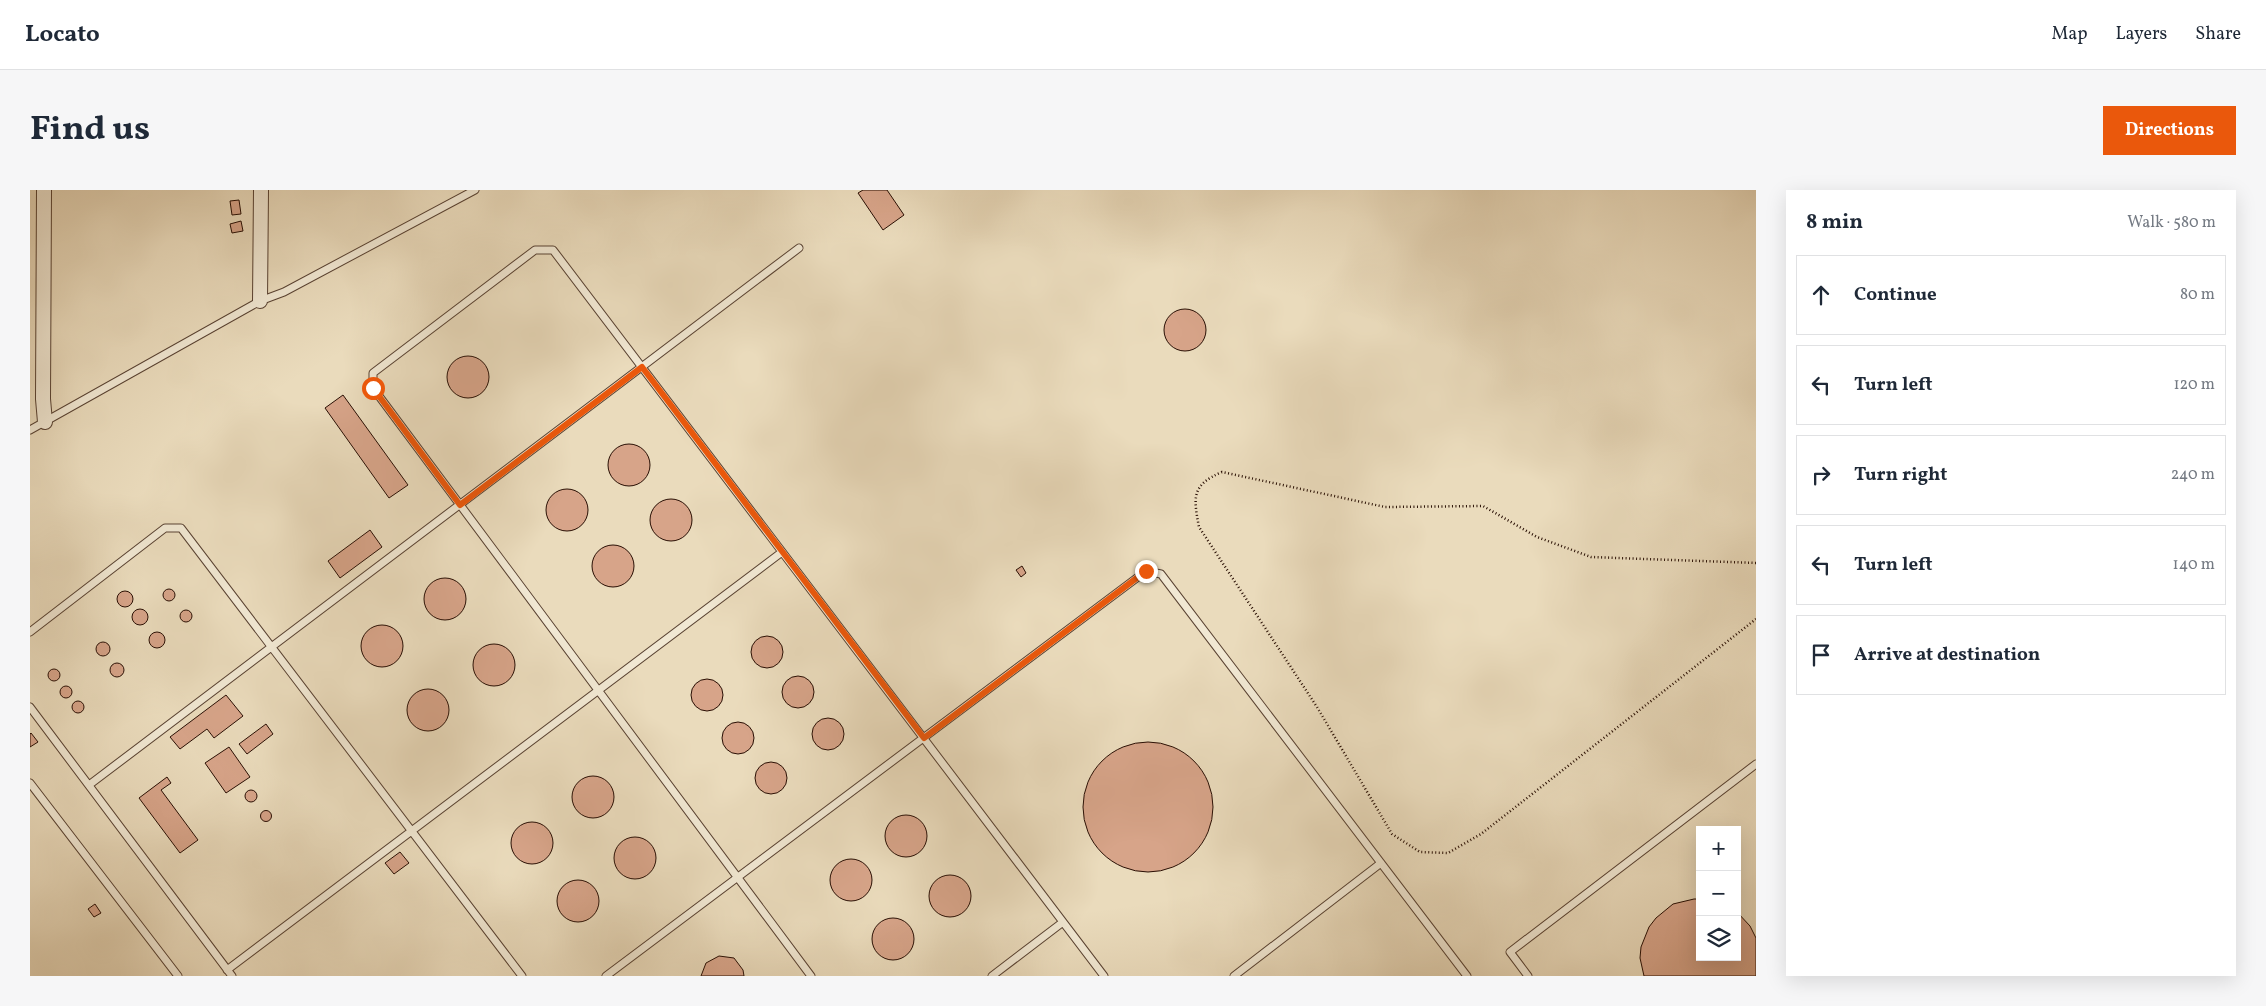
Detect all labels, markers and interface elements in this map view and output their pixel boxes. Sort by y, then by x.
text: Locato [25,18,100,52]
text: Map [2051,22,2087,47]
text: Layers [2115,22,2167,47]
text: Share [2195,22,2241,47]
text: Find us [30,106,150,154]
button: Directions [2103,106,2236,155]
text: 8 min [1806,208,1863,237]
text: Walk · 580 m [2127,212,2216,234]
icon: ahead [1807,281,1835,309]
text: Continue [1854,282,1937,308]
text: 80 m [2180,284,2215,306]
icon: left [1807,371,1835,399]
text: Turn left [1854,372,1933,398]
text: 120 m [2173,374,2215,396]
route start [362,377,385,400]
icon: right [1807,461,1835,489]
text: Turn right [1854,462,1947,488]
text: 240 m [2171,464,2215,486]
icon: left [1807,551,1835,579]
text: Turn left [1854,552,1933,578]
text: 140 m [2173,554,2215,576]
route end [1135,560,1158,583]
icon: arrive [1807,641,1835,669]
text: Arrive at destination [1854,642,2040,668]
map controls [1696,826,1741,961]
button: + [1696,826,1741,871]
button: − [1696,871,1741,916]
button: layers [1696,916,1741,961]

